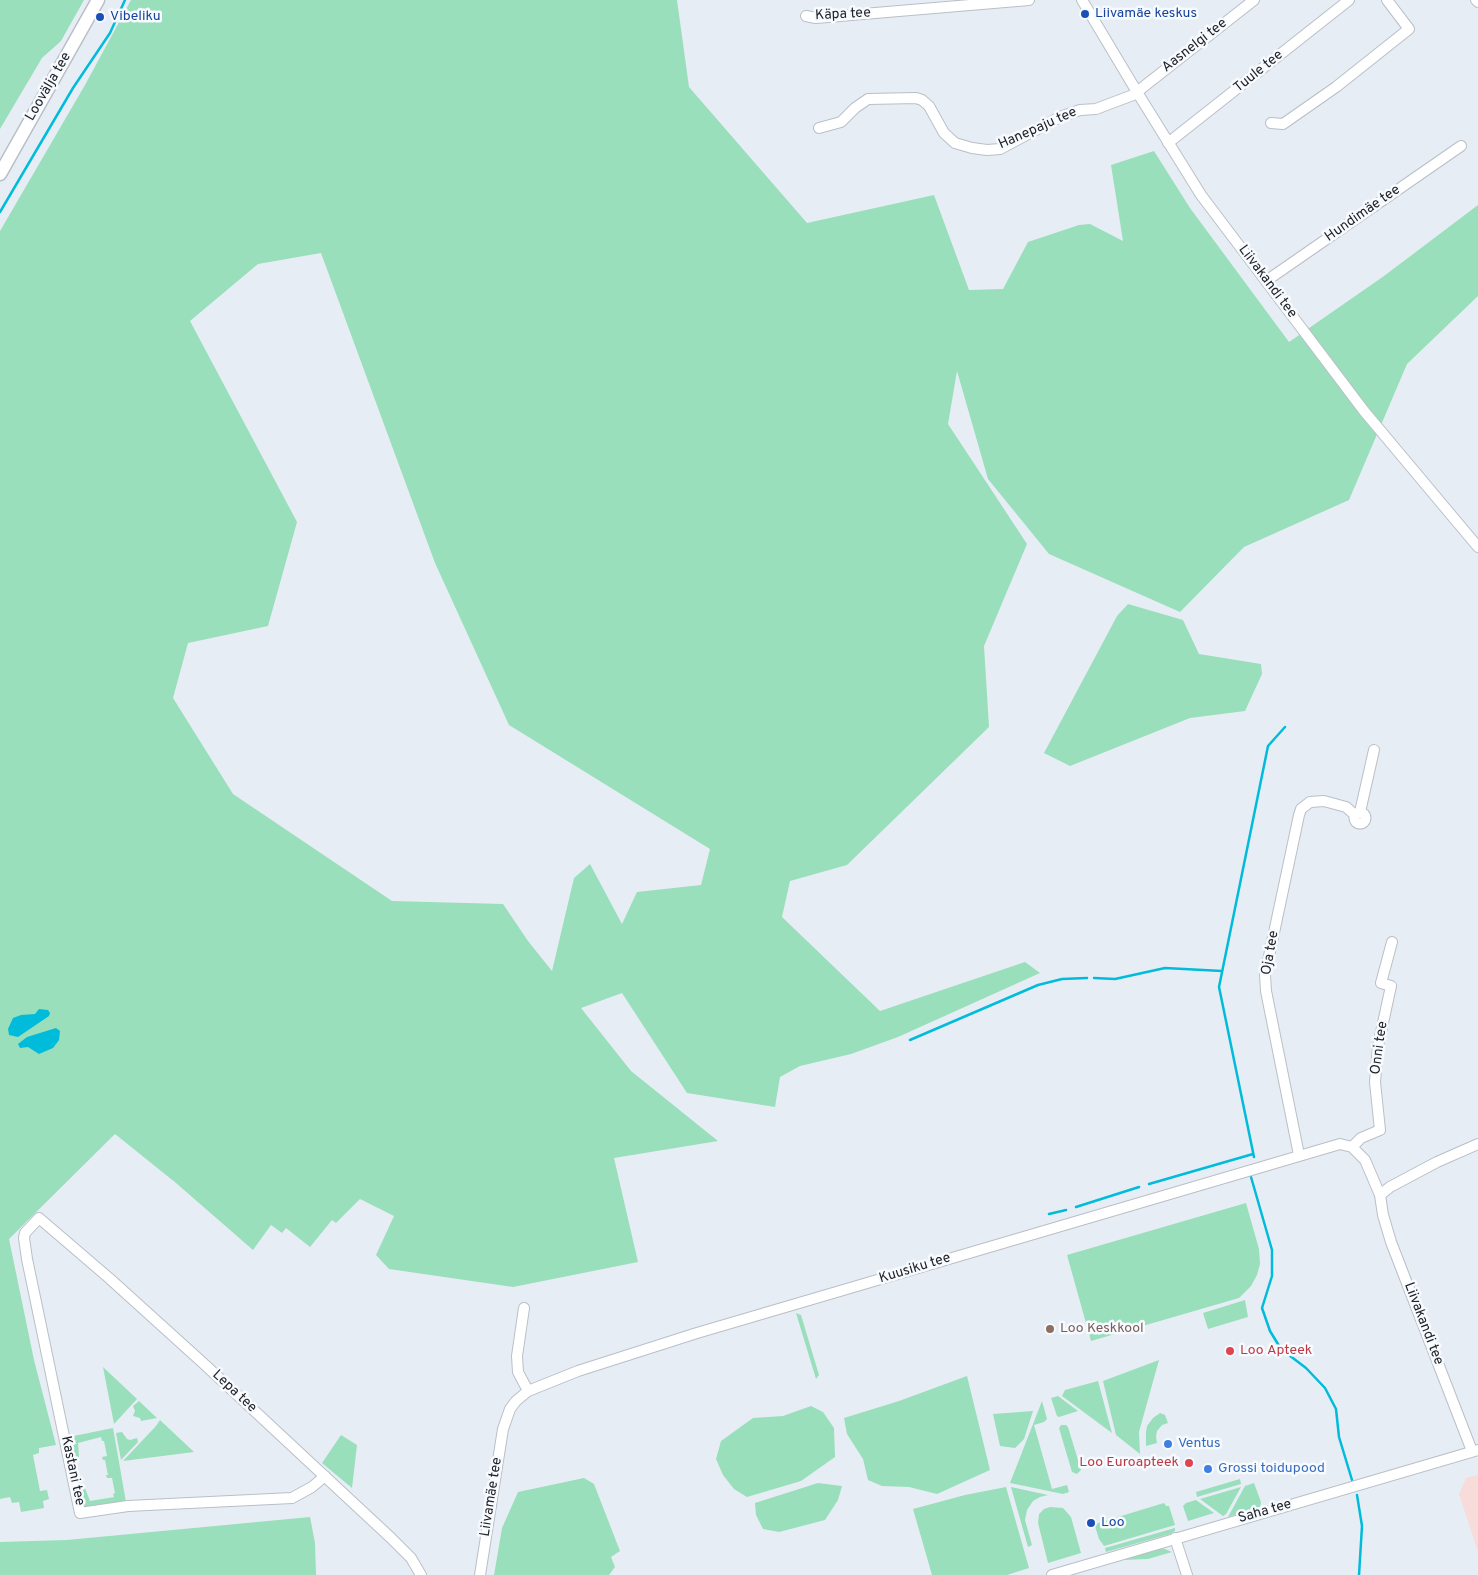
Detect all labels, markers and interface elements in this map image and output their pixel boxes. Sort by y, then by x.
street label: Käpa tee [815,5,871,25]
place label: Liivamäe keskus [1095,6,1197,22]
marker: Liivamäe keskus [1079,8,1091,20]
place label: Vibeliku [110,9,161,25]
marker: Vibeliku [94,11,106,23]
street label: Aasnelgi tee [1159,15,1231,77]
street label: Tuule tee [1231,47,1287,97]
street label: Loovälja tee [23,50,75,124]
street label: Hanepaju tee [996,104,1080,154]
street label: Hundimäe tee [1322,182,1404,246]
street label: Liivakandi tee [1234,242,1300,322]
street label: Oja tee [1259,929,1283,977]
street label: Onni tee [1368,1020,1392,1076]
street label: Kuusiku tee [877,1250,953,1288]
street label: Liivakandi tee [1400,1280,1446,1368]
place label: Loo Keskkool [1060,1321,1144,1337]
marker: Loo Keskkool [1044,1323,1056,1335]
place label: Loo Apteek [1240,1343,1312,1359]
marker: Loo Apteek [1224,1345,1236,1357]
street label: Lepa tee [208,1367,260,1417]
street label: Kastani tee [56,1435,88,1507]
place label: Ventus [1178,1436,1221,1452]
marker: Ventus [1162,1438,1174,1450]
place label: Loo Euroapteek [1079,1455,1179,1471]
street label: Liivamäe tee [477,1456,507,1538]
marker: Loo Euroapteek [1183,1457,1195,1469]
place label: Grossi toidupood [1218,1461,1325,1477]
marker: Grossi toidupood [1202,1463,1214,1475]
street label: Saha tee [1236,1496,1294,1528]
place label: Loo [1101,1515,1125,1531]
marker: Loo [1085,1517,1097,1529]

